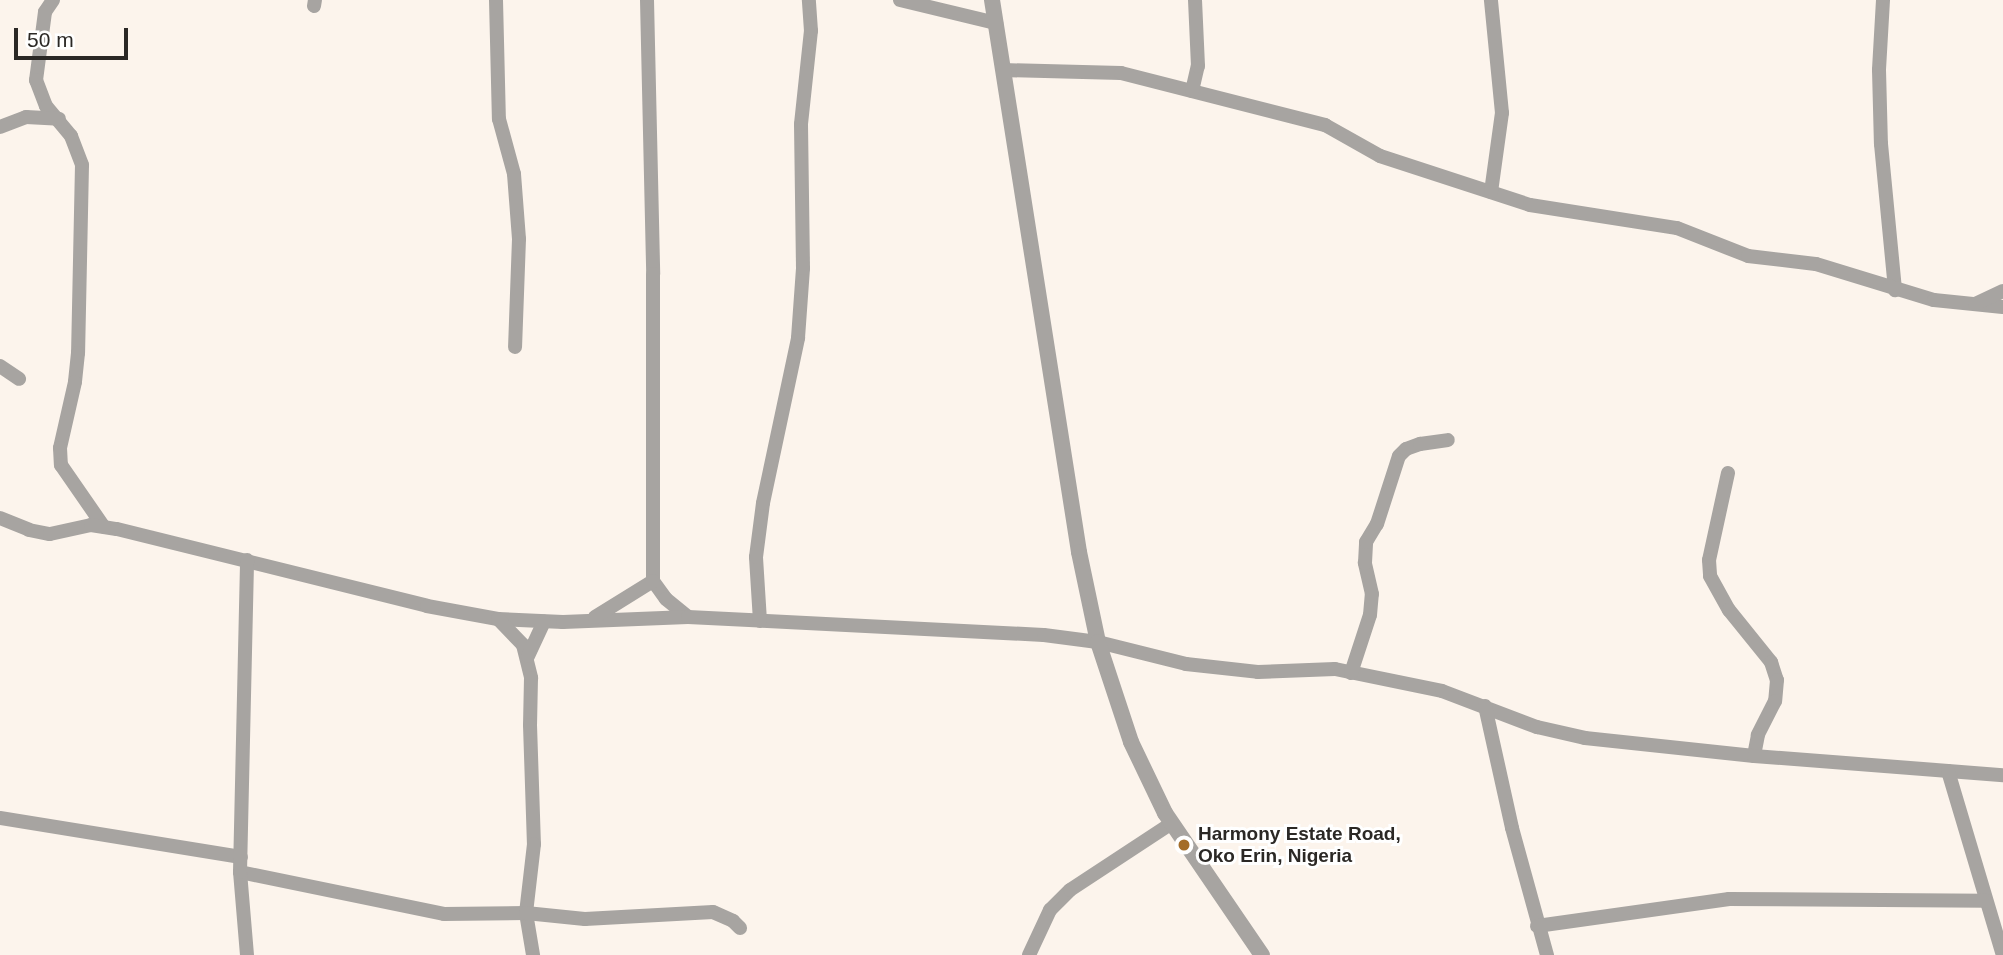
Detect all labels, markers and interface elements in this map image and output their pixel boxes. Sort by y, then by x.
scale bar [18,14,131,58]
text: 50 m [27,28,74,51]
place label: Harmony Estate Road, Oko Erin, Nigeria [1198,823,1401,867]
marker: Harmony Estate Road, Oko Erin, Nigeria [1176,837,1192,853]

